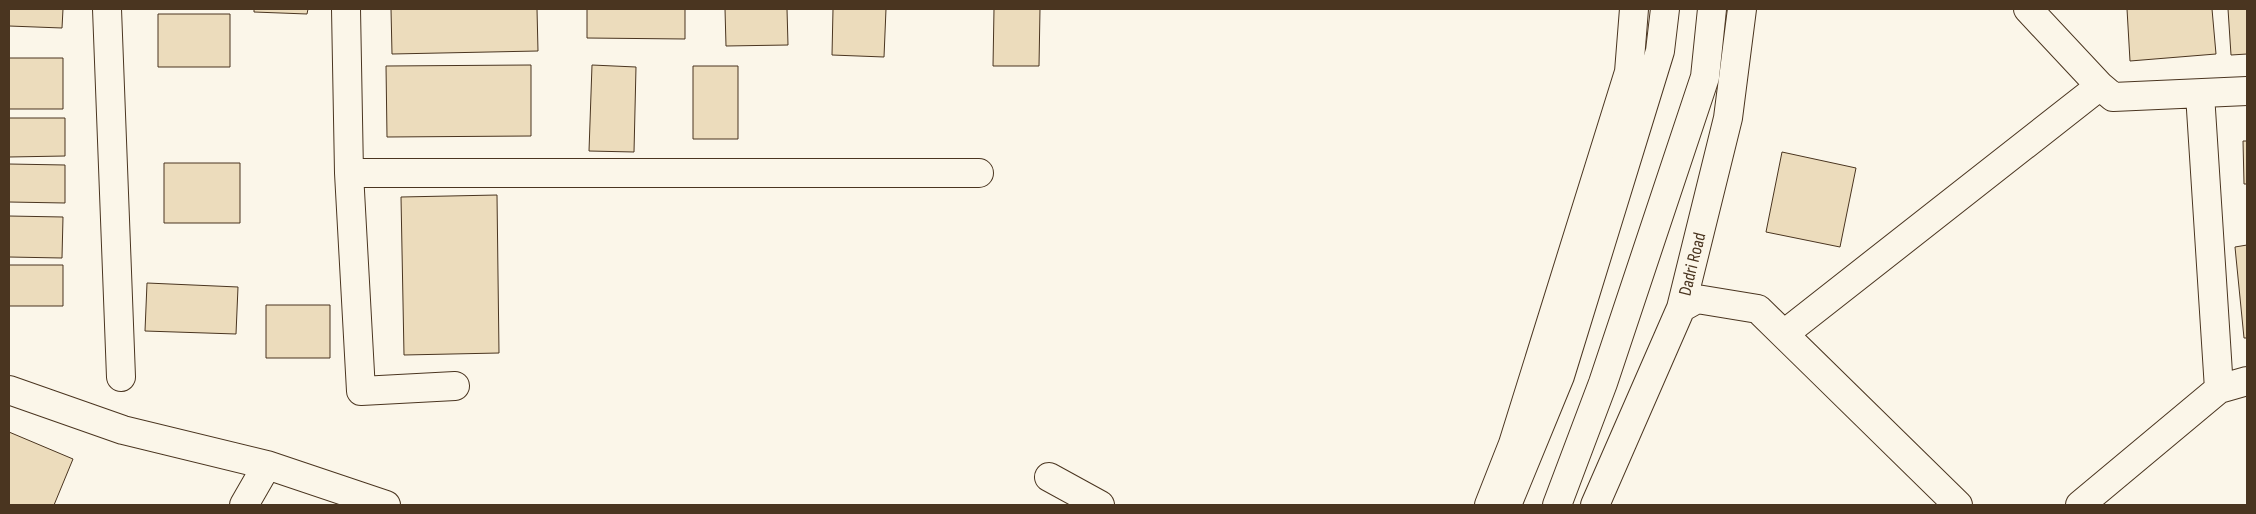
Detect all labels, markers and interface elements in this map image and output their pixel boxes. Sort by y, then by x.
street label: Dadri Road [1674,230,1710,298]

